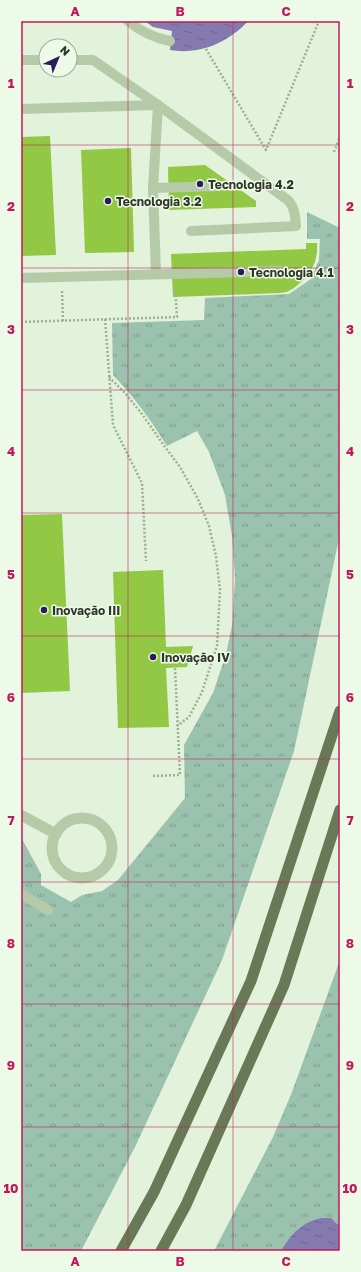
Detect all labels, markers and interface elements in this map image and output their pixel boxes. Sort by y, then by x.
text: A [70,3,80,19]
text: B [175,3,185,19]
text: C [281,3,291,19]
north arrow [38,38,78,78]
text: N [58,43,73,58]
text: 1 [8,75,15,91]
text: 1 [347,75,354,91]
place label: Tecnologia 4.2 [208,177,294,192]
marker: Tecnologia 4.2 [195,179,205,189]
place label: Tecnologia 3.2 [116,194,202,209]
marker: Tecnologia 3.2 [103,196,113,206]
text: 2 [7,198,15,214]
text: 2 [346,198,354,214]
place label: Tecnologia 4.1 [249,265,334,280]
marker: Tecnologia 4.1 [236,267,246,277]
text: 3 [7,321,15,337]
text: 3 [346,321,354,337]
text: 4 [7,443,15,459]
text: 4 [346,443,354,459]
text: 5 [7,566,15,582]
text: 5 [346,566,354,582]
place label: Inovação III [52,603,120,618]
marker: Inovação III [39,605,49,615]
place label: Inovação IV [161,650,230,665]
marker: Inovação IV [148,652,158,662]
text: 6 [7,689,15,705]
text: 6 [346,689,354,705]
text: 7 [7,812,15,828]
text: 7 [346,812,354,828]
text: 8 [7,935,15,951]
text: 8 [346,935,354,951]
text: 9 [7,1057,15,1073]
text: 9 [346,1057,354,1073]
text: 10 [3,1180,19,1196]
text: 10 [342,1180,358,1196]
text: A [70,1253,80,1269]
text: B [175,1253,185,1269]
text: C [281,1253,291,1269]

